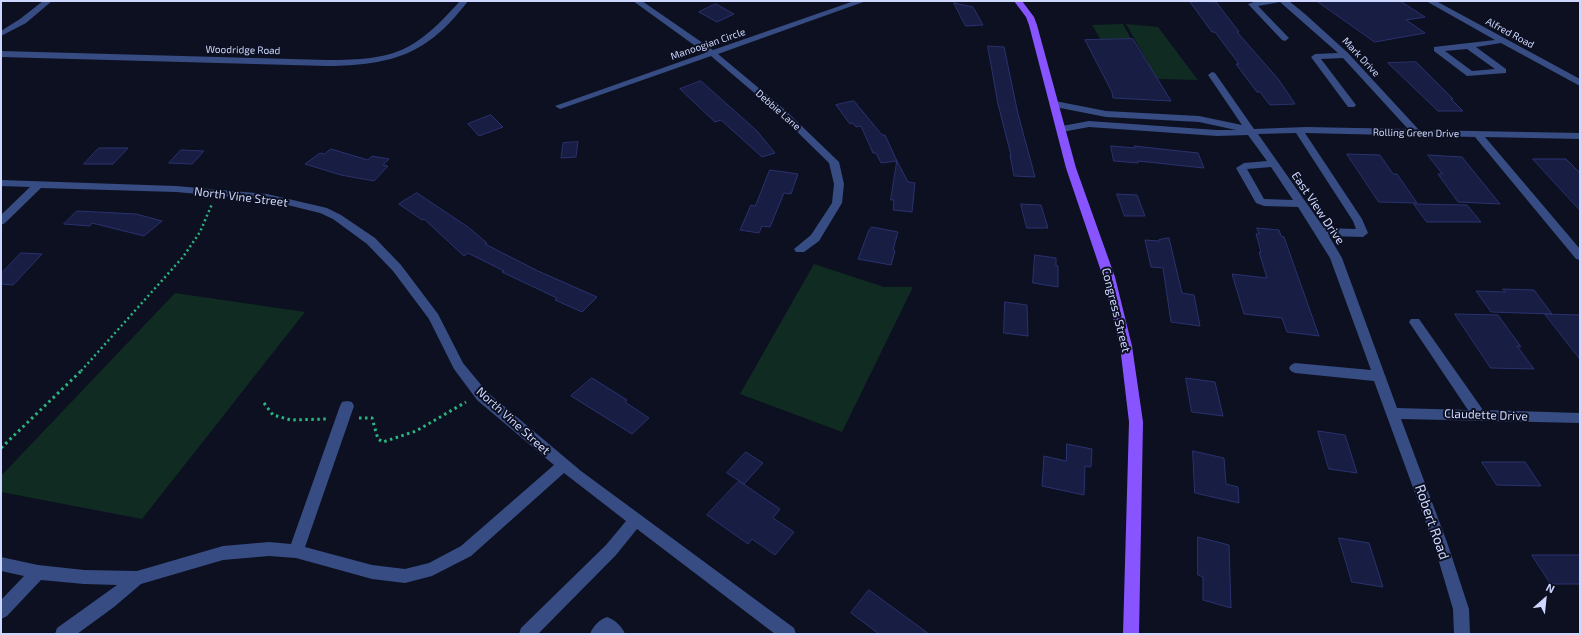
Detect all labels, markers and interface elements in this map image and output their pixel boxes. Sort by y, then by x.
street label: Alfred Road [1484,15,1536,51]
street label: Manoogian Circle [669,26,747,62]
street label: Mark Drive [1340,35,1382,79]
street label: Woodridge Road [206,43,280,57]
street label: Debbie Lane [753,87,803,133]
street label: Rolling Green Drive [1373,126,1459,140]
street label: East View Drive [1288,169,1348,247]
street label: North Vine Street [193,184,289,210]
street label: Congress Street [1099,266,1133,354]
street label: North Vine Street [473,384,553,458]
street label: Claudette Drive [1444,406,1528,424]
street label: Robert Road [1411,482,1453,562]
north arrow [1525,579,1565,619]
text: N [1544,580,1557,595]

